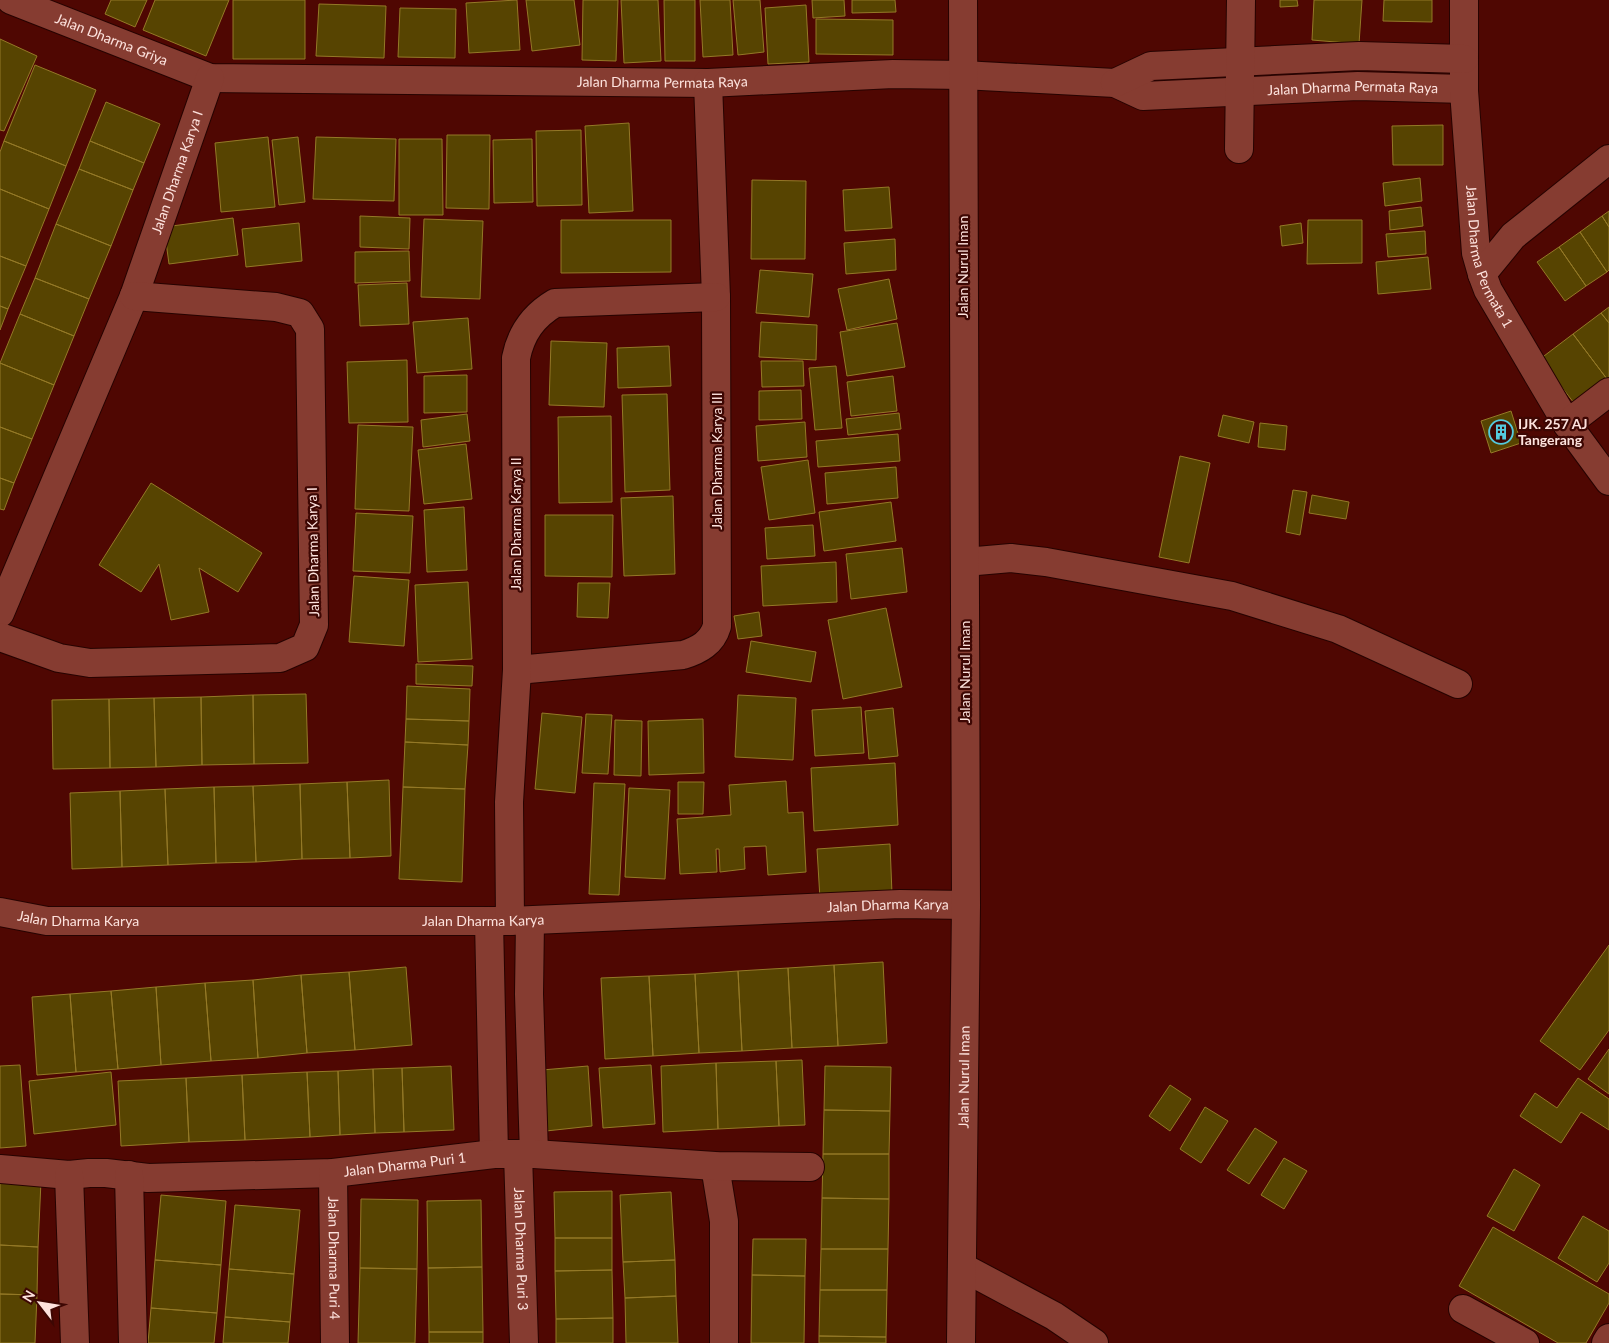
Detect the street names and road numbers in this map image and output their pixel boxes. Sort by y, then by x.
street label: Jalan Dharma Griya [53,9,170,69]
street label: Jalan Dharma Permata Raya [577,72,748,91]
street label: Jalan Dharma Permata Raya [1267,77,1438,98]
street label: Jalan Dharma Karya I [147,108,206,236]
street label: Jalan Dharma Permata 1 [1463,184,1517,331]
street label: Jalan Nurul Iman [954,216,971,318]
street label: Jalan Dharma Karya III [708,392,725,530]
street label: Jalan Dharma Karya II [507,457,524,591]
street label: Jalan Dharma Karya I [303,487,322,617]
street label: Jalan Nurul Iman [956,621,973,723]
street label: Jalan Dharma Karya [826,895,949,915]
street label: Jalan Dharma Karya [16,907,139,929]
street label: Jalan Dharma Karya [422,911,545,929]
street label: Jalan Nurul Iman [954,1026,973,1128]
street label: Jalan Dharma Puri 1 [343,1148,467,1180]
street label: Jalan Dharma Puri 3 [511,1187,532,1311]
street label: Jalan Dharma Puri 4 [325,1196,344,1320]

